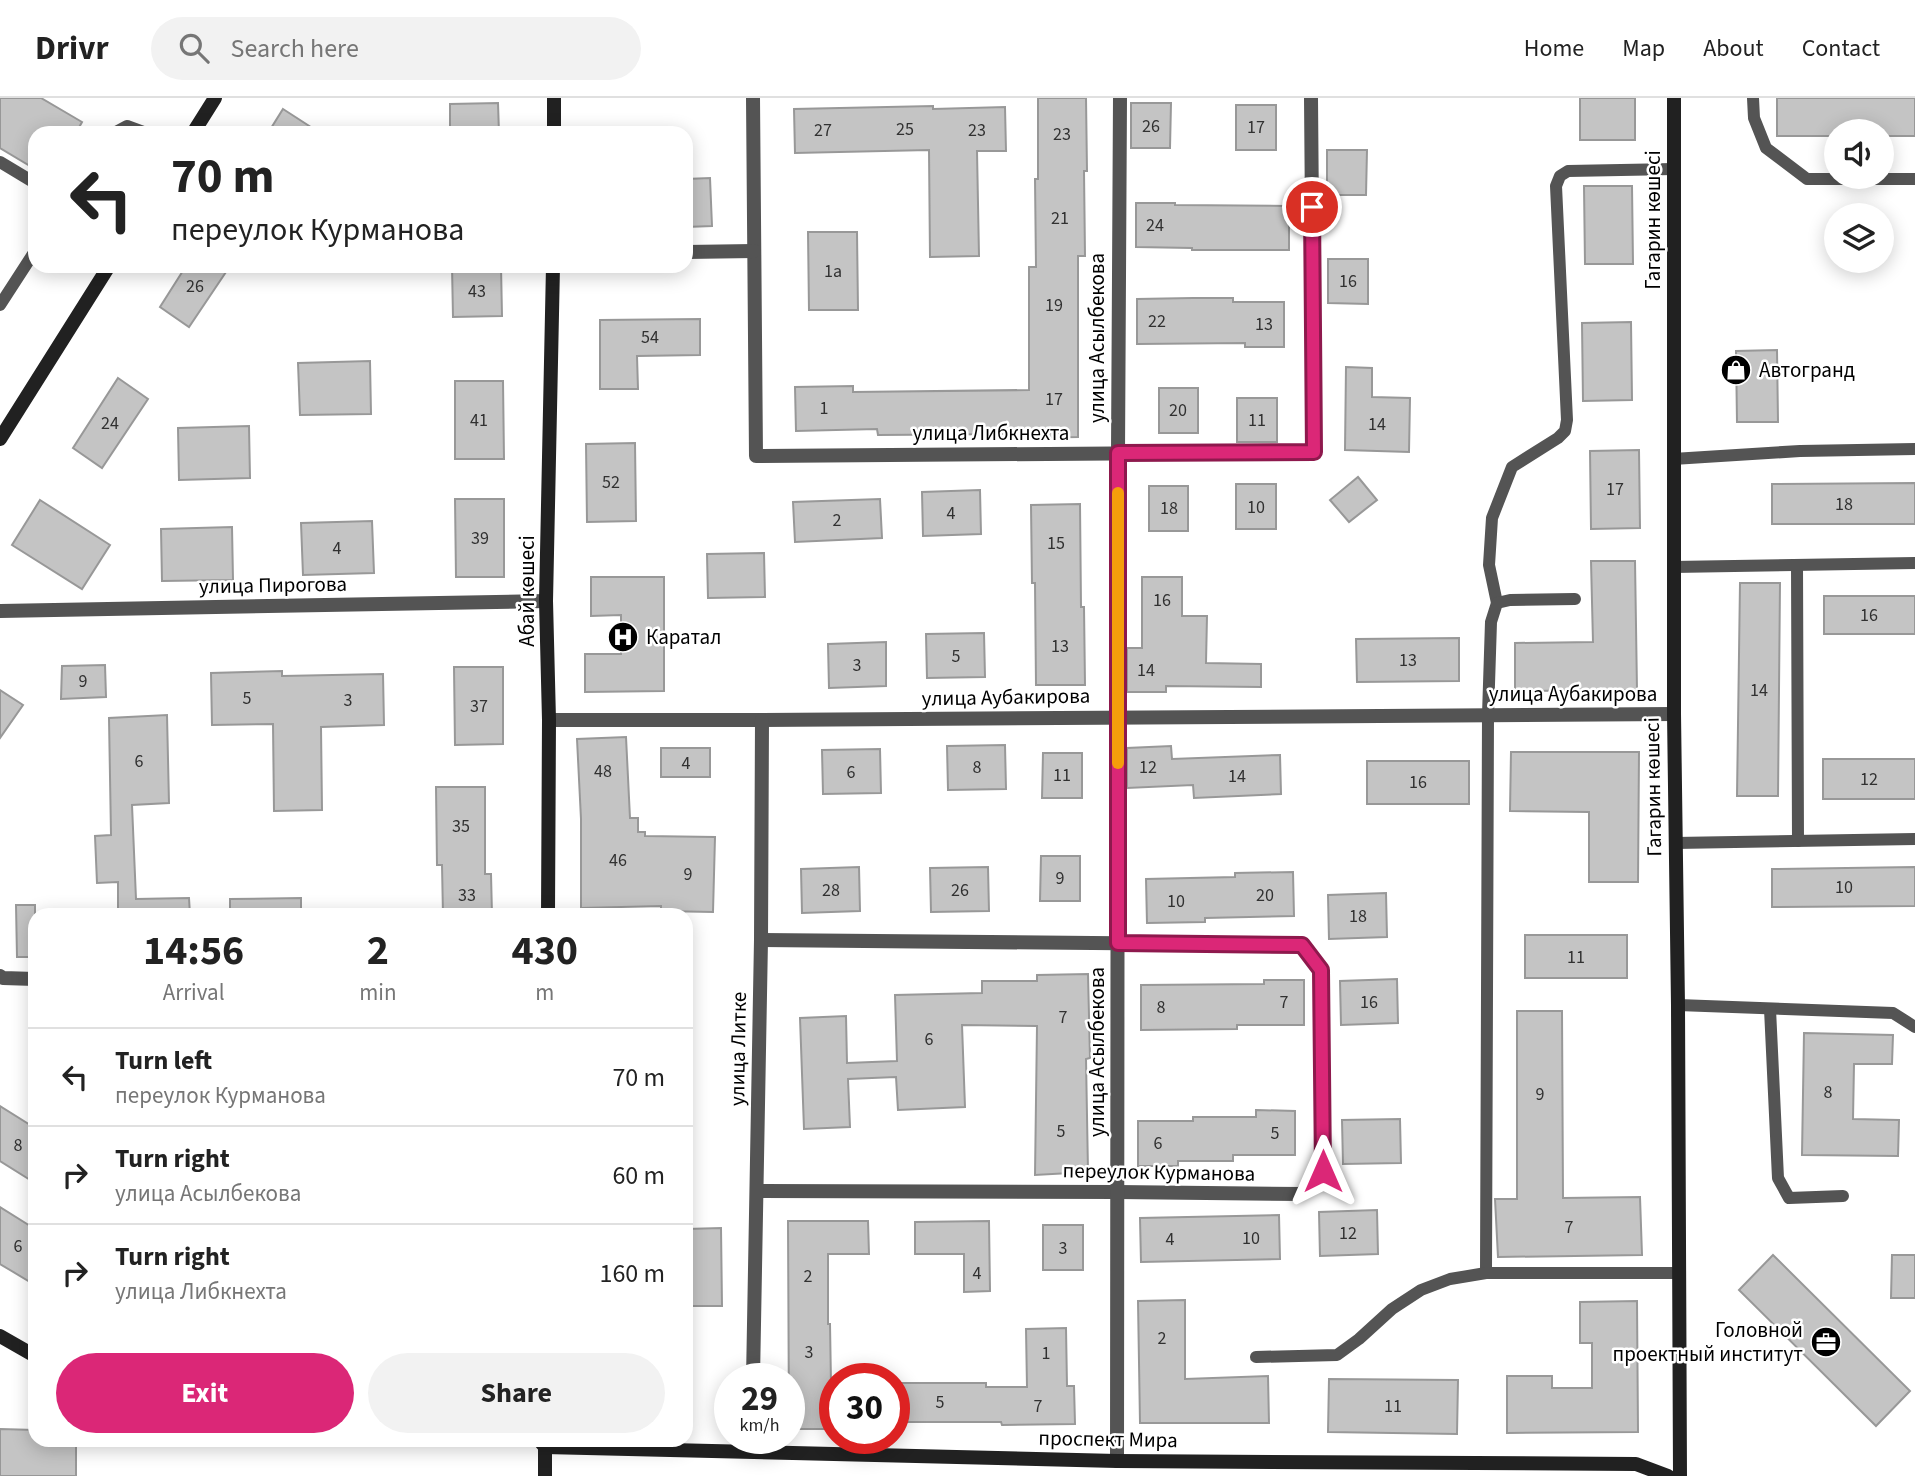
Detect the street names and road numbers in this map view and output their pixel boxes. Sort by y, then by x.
street label: Гагарин көшесі [1638,150,1668,290]
street label: улица Асылбекова [1082,253,1112,423]
street label: улица Либкнехта [913,418,1069,448]
street label: Абай көшесі [512,535,542,647]
street label: улица Пирогова [199,569,347,601]
street label: улица Аубакирова [1489,679,1657,709]
street label: улица Аубакирова [921,681,1091,713]
street label: Гагарин көшесі [1637,717,1669,857]
street label: улица Асылбекова [1082,967,1112,1137]
street label: улица Литке [722,992,754,1106]
street label: переулок Курманова [1062,1155,1256,1189]
street label: проспект Мира [1038,1423,1178,1455]

